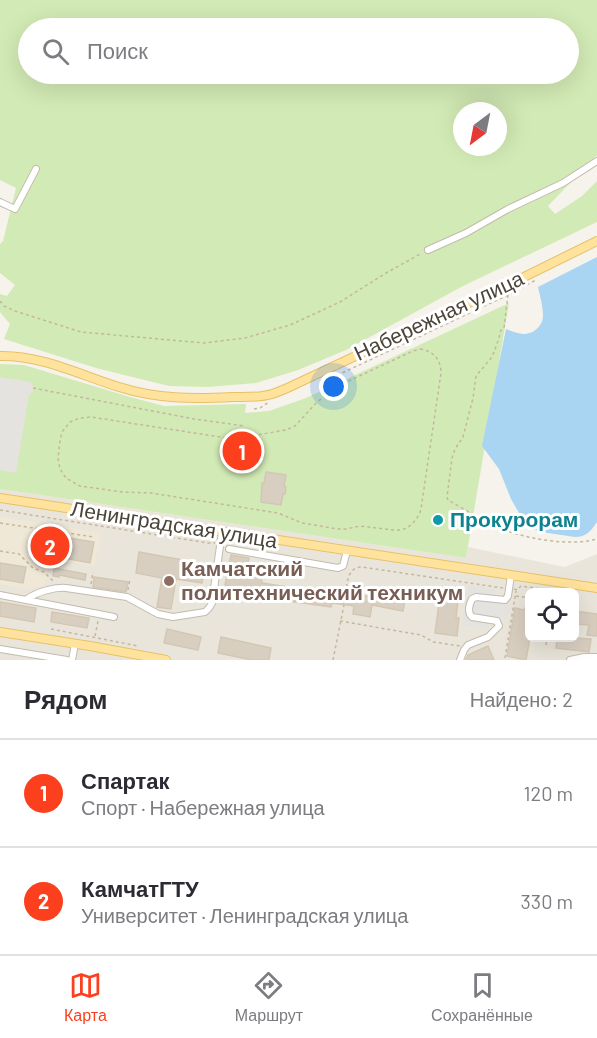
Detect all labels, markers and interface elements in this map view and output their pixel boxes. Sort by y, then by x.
search box [18,18,579,84]
icon: search [39,35,72,68]
text: Поиск [87,37,148,63]
north arrow [453,102,507,156]
street label: Набережная улица [350,264,527,365]
your location [319,372,348,401]
pin: 1 [222,428,262,474]
street label: Ленинградская улица [69,495,280,552]
place label: Прокурорам [450,506,578,531]
marker: Прокурорам [431,513,445,527]
pin: 2 [31,524,70,568]
place label: Камчатский политехнический техникум [181,555,463,604]
marker: Камчатский политехнический техникум [162,574,176,588]
map controls [525,588,579,642]
button: locate [525,588,579,642]
text: Рядом [24,683,107,714]
text: Найдено: 2 [470,687,573,711]
text: Спартак [81,767,170,793]
text: 1 [40,781,47,805]
text: 120 m [523,781,573,805]
text: Спорт · Набережная улица [81,795,325,819]
text: КамчатГТУ [81,875,199,901]
text: 2 [38,889,49,913]
text: 330 m [521,889,573,913]
text: Университет · Ленинградская улица [81,903,408,927]
tab: Карта [64,969,107,1025]
tab: Маршрут [235,969,303,1025]
tab: Сохранённые [431,969,533,1025]

